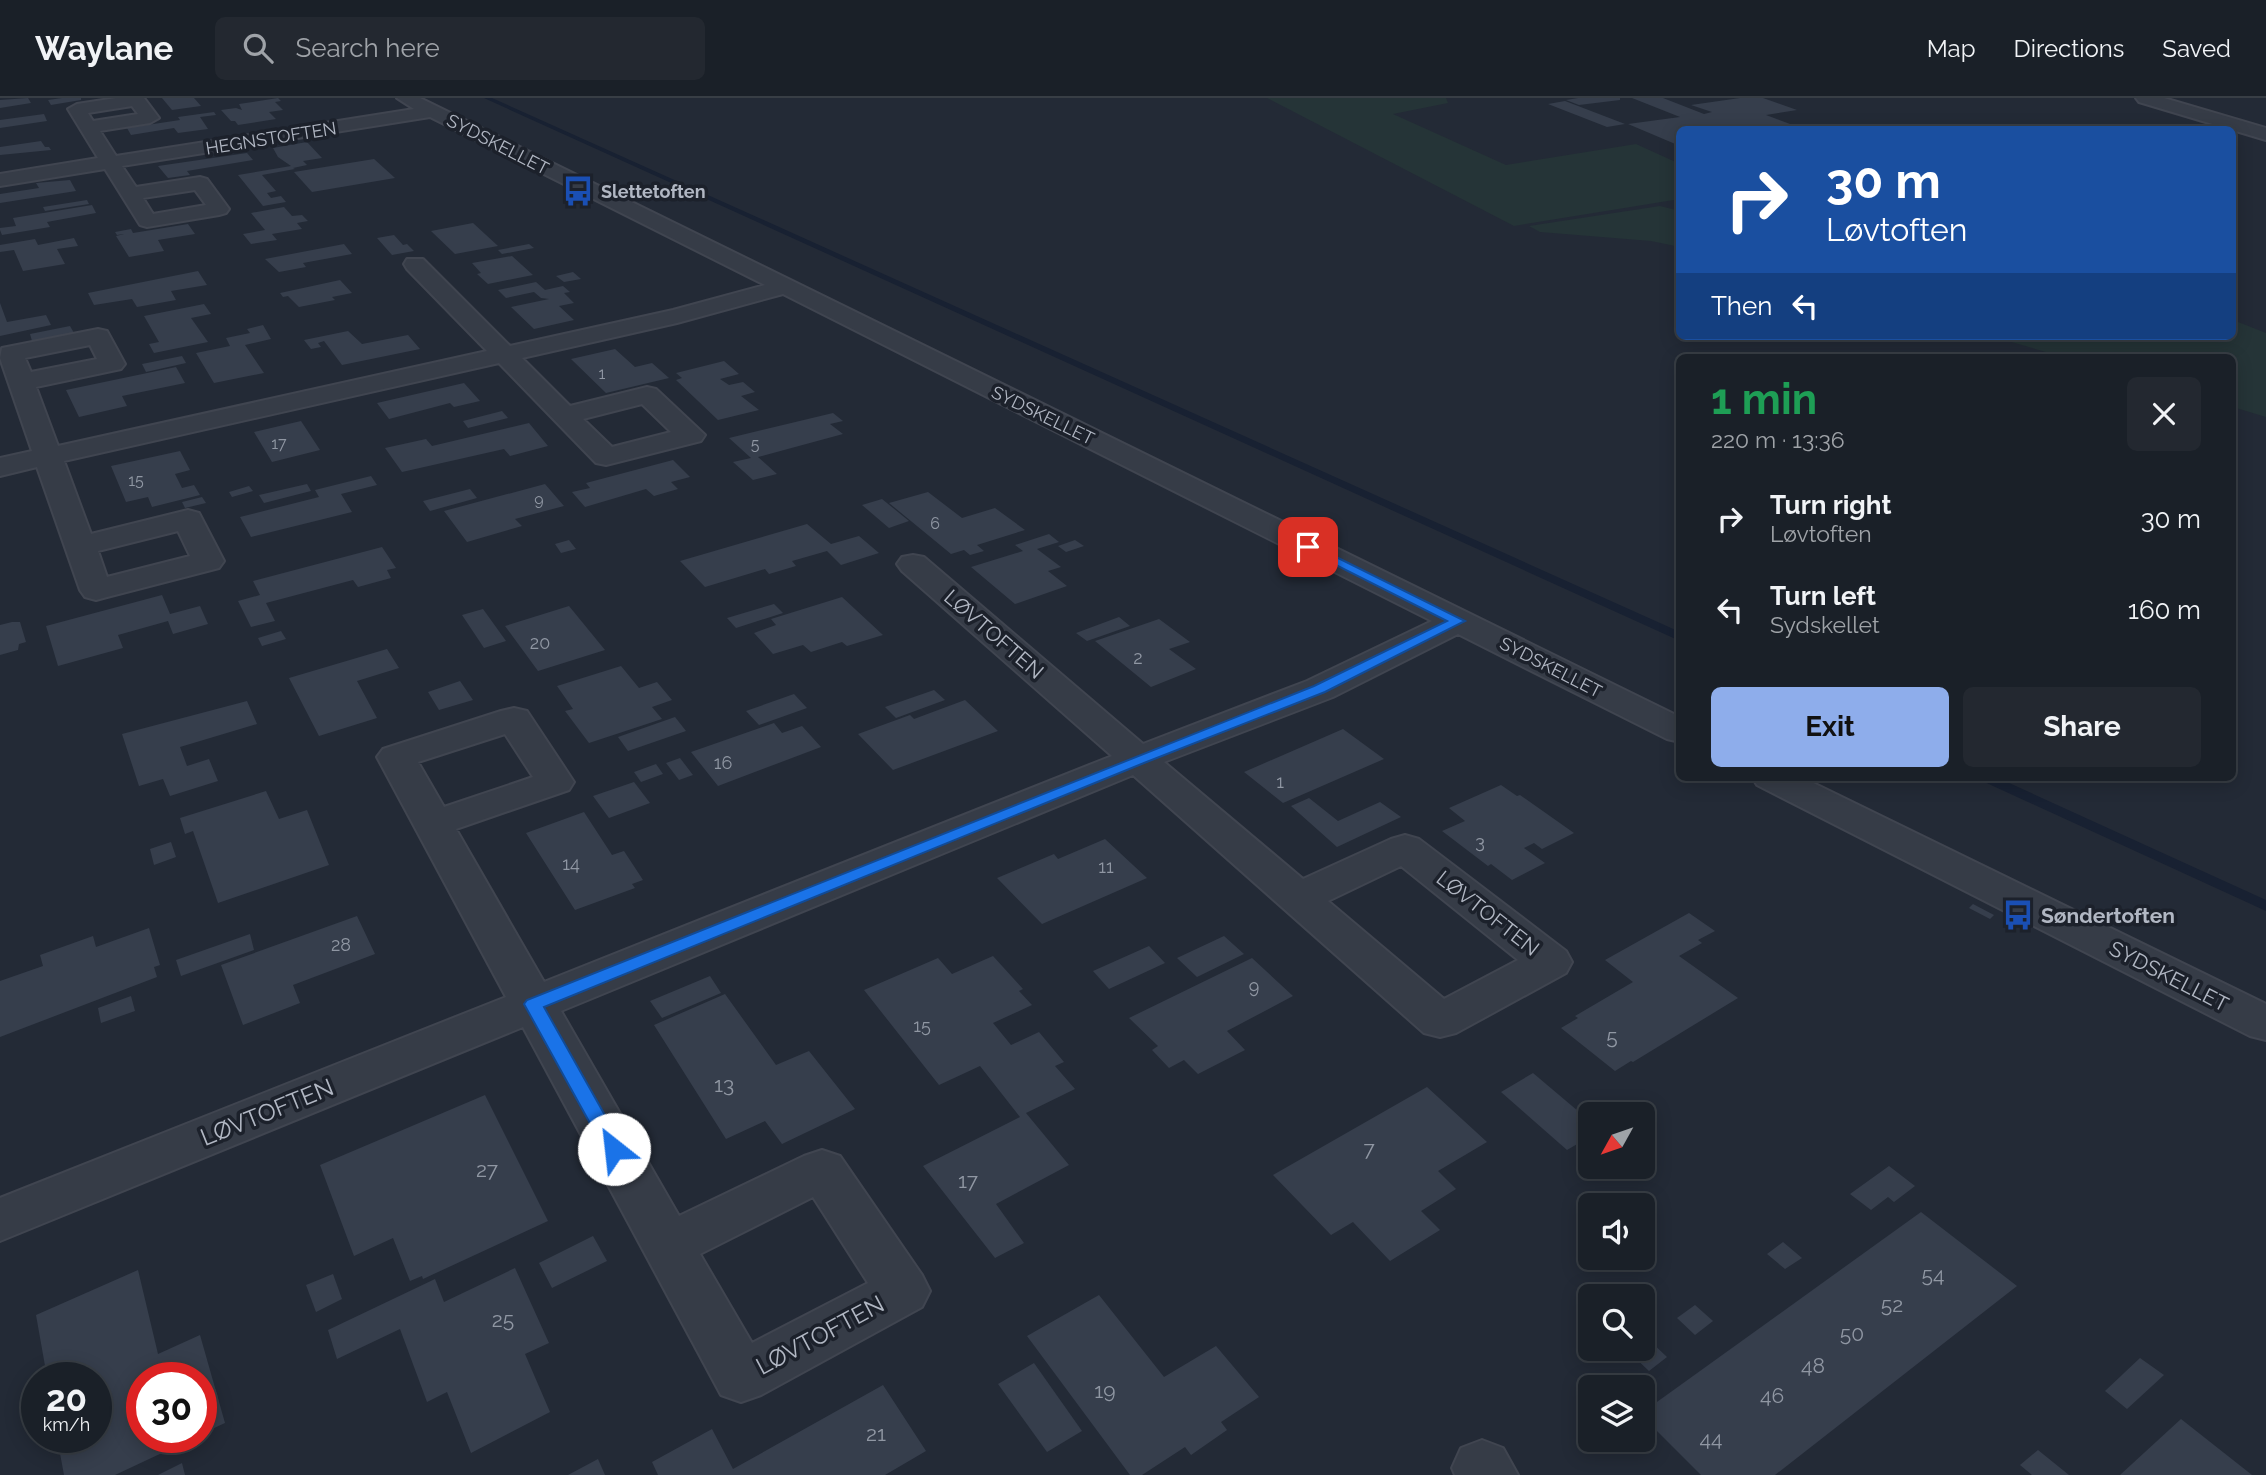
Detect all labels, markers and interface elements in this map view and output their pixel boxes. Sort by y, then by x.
search box [215,17,705,80]
text: Waylane [35,29,173,68]
icon: search [239,29,277,67]
text: Search here [295,33,440,63]
text: Map [1927,34,1976,63]
text: Directions [2014,34,2124,63]
text: Saved [2162,34,2231,63]
street label: SYDSKELLET [444,109,552,179]
street label: HEGNSTOFTEN [204,117,338,159]
text: 30 m [1826,152,1941,209]
icon: right [1711,154,1802,245]
bus stop icon: Slettetoften [561,174,595,208]
place label: Slettetoften [601,181,706,202]
text: Løvtoften [1826,211,1967,248]
icon: left [1786,287,1824,325]
text: Then [1711,291,1772,321]
house number: 1 [599,364,606,383]
text: 1 min [1711,375,1817,424]
button: close [2127,377,2201,451]
street label: SYDSKELLET [988,381,1098,449]
text: 220 m · 13:36 [1711,426,1845,453]
house number: 17 [271,434,287,453]
house number: 5 [751,435,760,454]
house number: 15 [128,471,144,490]
house number: 9 [534,490,544,509]
text: Turn right [1770,490,1891,520]
icon: right [1711,500,1749,538]
text: 30 m [2141,504,2201,534]
house number: 6 [930,514,940,533]
pin [1278,517,1338,577]
text: Løvtoften [1770,520,1872,547]
icon: arrive [1289,528,1327,566]
text: Turn left [1770,581,1876,611]
street label: LØVTOFTEN [939,584,1049,684]
icon: left [1711,591,1749,629]
text: 160 m [2128,595,2201,625]
text: Sydskellet [1770,611,1880,638]
house number: 20 [530,632,550,653]
street label: SYDSKELLET [1497,632,1605,702]
house number: 2 [1133,647,1143,668]
button: Exit [1711,687,1949,767]
button: Share [1963,687,2201,767]
house number: 16 [714,752,732,773]
house number: 1 [1276,771,1284,792]
house number: 3 [1475,831,1485,852]
house number: 14 [562,853,580,874]
house number: 11 [1098,856,1114,877]
street label: LØVTOFTEN [1432,865,1544,961]
bus stop icon: Søndertoften [2001,898,2035,932]
place label: Søndertoften [2041,903,2175,928]
house number: 28 [331,934,351,955]
street label: SYDSKELLET [2105,935,2233,1017]
house number: 9 [1249,976,1259,997]
house number: 15 [913,1015,931,1036]
house number: 5 [1606,1024,1618,1049]
street label: LØVTOFTEN [196,1072,338,1152]
house number: 13 [714,1072,734,1097]
north arrow [1578,1102,1656,1180]
map controls [1578,1102,1655,1452]
position arrow [577,1112,651,1186]
house number: 7 [1363,1136,1375,1161]
house number: 27 [476,1157,499,1182]
house number: 17 [958,1168,979,1193]
button: sound [1578,1193,1655,1270]
house number: 54 [1922,1262,1944,1287]
button: search [1578,1284,1655,1361]
street label: LØVTOFTEN [751,1289,889,1381]
house number: 52 [1881,1292,1903,1317]
house number: 25 [492,1307,514,1332]
house number: 50 [1840,1321,1864,1346]
house number: 48 [1801,1353,1825,1378]
speed limit sign: 30 [126,1362,217,1453]
button: layers [1578,1375,1655,1452]
text: 20 [46,1378,87,1419]
house number: 19 [1094,1378,1116,1403]
house number: 46 [1760,1383,1784,1408]
text: km/h [43,1414,90,1435]
house number: 21 [866,1421,886,1446]
house number: 44 [1700,1426,1722,1451]

